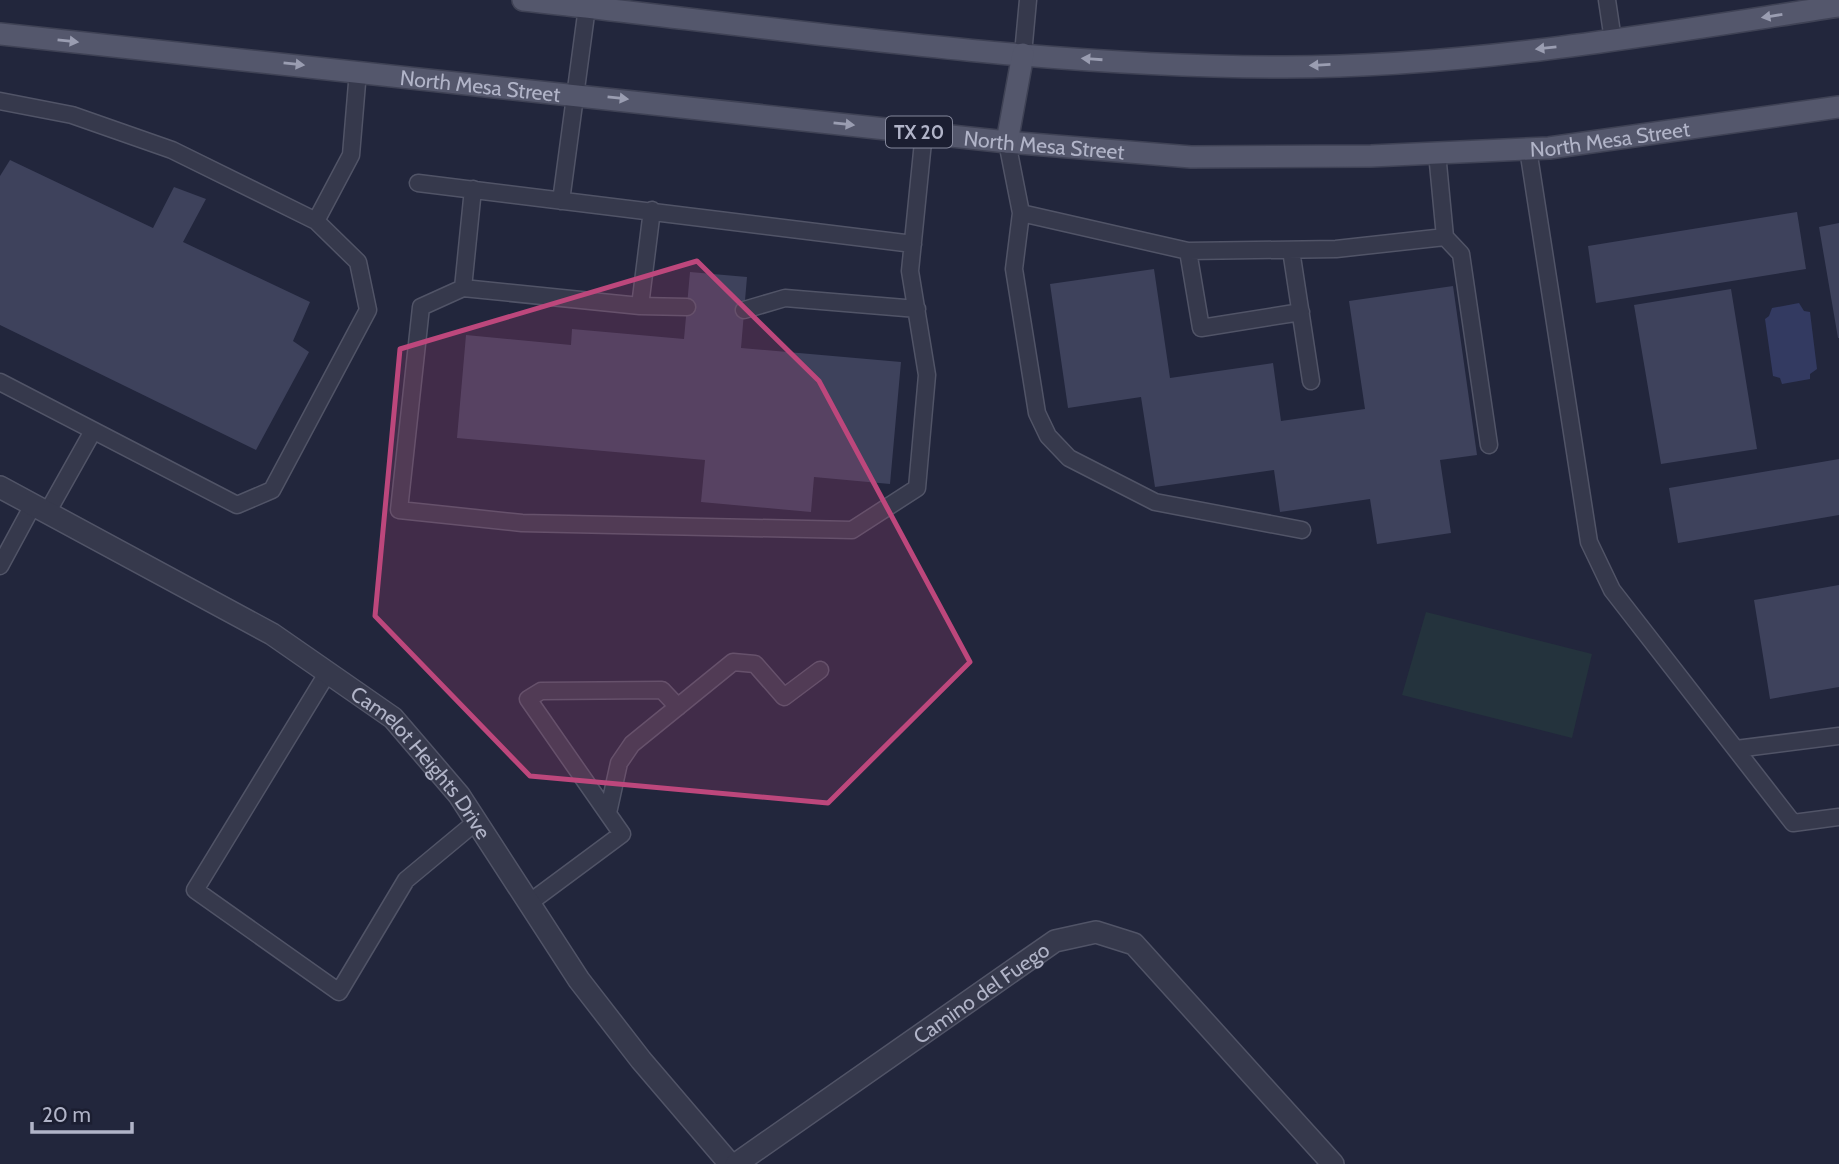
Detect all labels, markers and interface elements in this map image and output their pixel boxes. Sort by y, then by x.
one-way arrow [1760,11,1782,22]
one-way arrow [57,35,79,46]
one-way arrow [1535,43,1557,54]
one-way arrow [1081,53,1103,64]
one-way arrow [283,59,305,70]
one-way arrow [1308,60,1330,71]
street label: North Mesa Street [399,64,562,107]
one-way arrow [607,93,629,104]
road number: TX 20 [886,116,952,148]
street label: North Mesa Street [1529,116,1691,161]
one-way arrow [833,118,855,129]
street label: North Mesa Street [963,125,1125,164]
street label: Camelot Heights Drive [346,680,497,844]
street label: Camino del Fuego [908,937,1054,1049]
scale bar [32,1090,131,1134]
text: 20 m [42,1102,91,1127]

